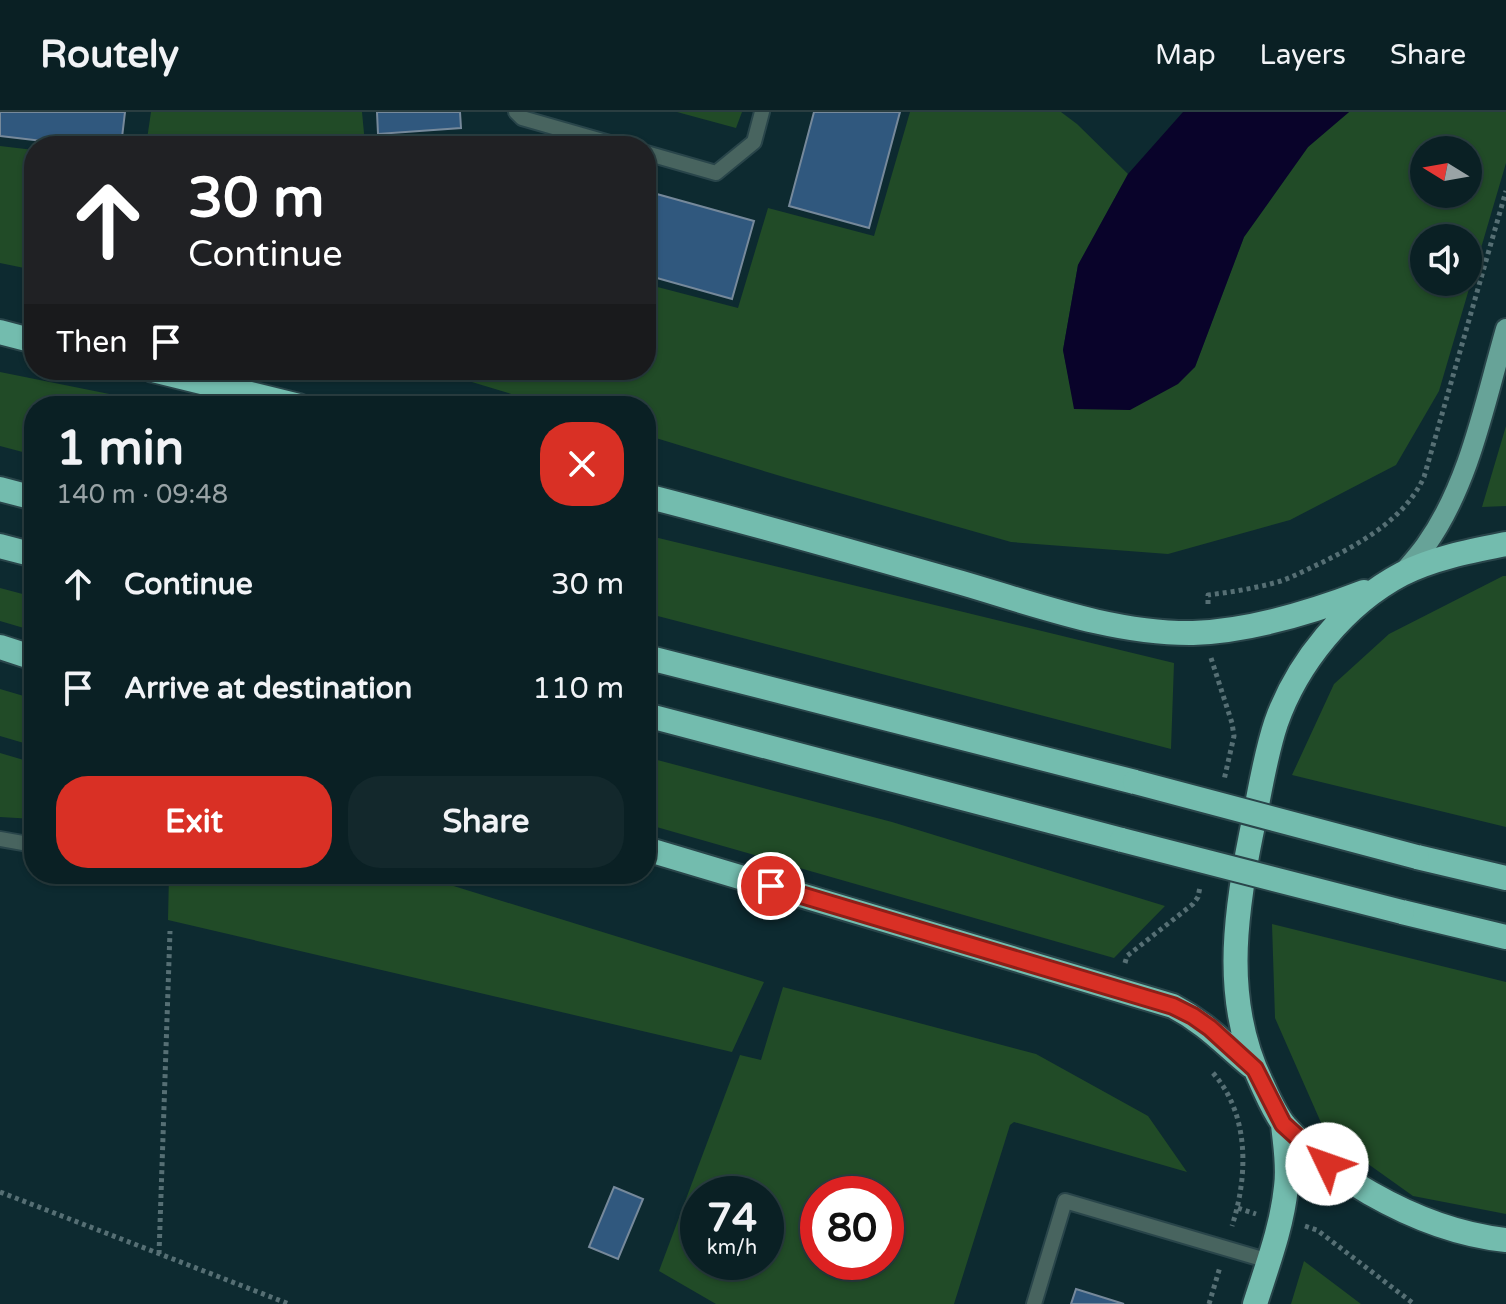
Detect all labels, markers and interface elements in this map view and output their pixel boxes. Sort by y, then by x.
text: Routely [40,32,179,78]
text: Map [1155,38,1216,72]
text: Layers [1260,38,1346,72]
text: Share [1390,38,1466,72]
north arrow [1410,136,1482,208]
map controls [1410,136,1482,296]
text: 30 m [188,165,324,232]
icon: ahead [56,168,160,272]
button: sound [1410,224,1482,296]
text: Continue [188,233,343,276]
icon: arrive [144,320,188,364]
text: Then [56,324,128,361]
text: 1 min [56,420,184,478]
button: close [540,422,624,506]
text: 140 m · 09:48 [56,479,228,510]
icon: ahead [56,562,100,606]
text: Continue [124,566,253,603]
text: 30 m [551,566,624,603]
icon: arrive [56,666,100,710]
text: Arrive at destination [124,670,412,707]
text: 110 m [532,670,624,707]
button: Exit [56,776,332,868]
button: Share [348,776,624,868]
pin [737,852,805,920]
icon: arrive [749,864,793,908]
position arrow [1285,1122,1369,1206]
speed limit sign: 80 [800,1176,904,1280]
text: 74 [707,1194,757,1242]
text: km/h [707,1236,757,1260]

